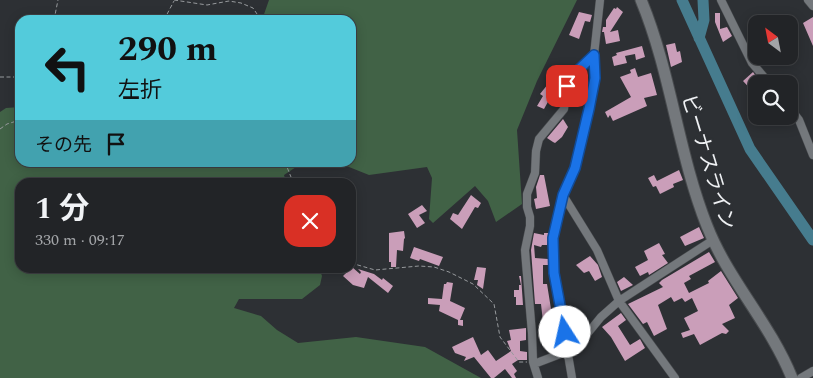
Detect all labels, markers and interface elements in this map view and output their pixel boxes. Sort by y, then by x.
north arrow [748,15,798,65]
map controls [748,15,798,125]
text: 290 m [118,23,217,76]
icon: left [35,35,100,100]
pin [546,65,588,107]
icon: arrive [553,72,581,100]
text: 左折 [118,74,162,107]
button: search [748,75,798,125]
street label: ビーナスライン [673,91,743,234]
icon: arrive [102,130,130,158]
text: その先 [35,131,92,160]
text: 1 分 [35,186,89,232]
button: close [284,195,336,247]
text: 330 m · 09:17 [35,228,125,252]
position arrow [538,305,590,357]

